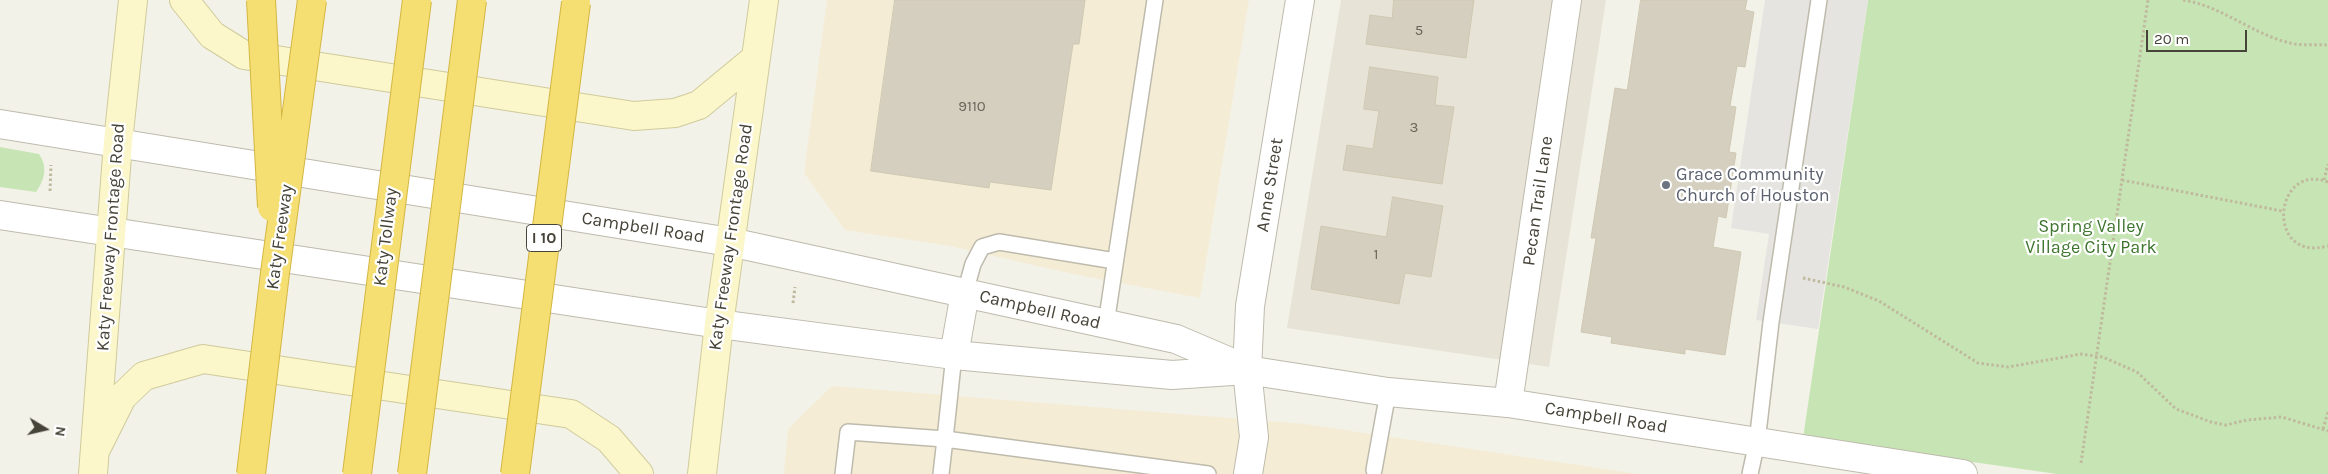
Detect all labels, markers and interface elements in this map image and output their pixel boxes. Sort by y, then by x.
scale bar [2148,20,2249,52]
house number: 5 [1415,22,1423,40]
text: 20 m [2154,30,2189,48]
house number: 9110 [958,98,986,116]
house number: 3 [1410,119,1418,137]
street label: Katy Freeway Frontage Road [92,122,130,352]
street label: Katy Freeway Frontage Road [704,122,758,352]
street label: Pecan Trail Lane [1518,135,1558,267]
street label: Anne Street [1252,136,1288,234]
place label: Grace Community Church of Houston [1676,164,1830,206]
marker: Grace Community Church of Houston [1660,179,1672,191]
street label: Katy Freeway [262,183,298,291]
street label: Katy Tollway [369,187,403,287]
street label: Campbell Road [580,208,706,248]
park label: Spring Valley Village City Park [2025,216,2157,258]
road number: I 10 [526,224,562,252]
house number: 1 [1374,246,1378,264]
street label: Campbell Road [977,286,1103,334]
street label: Campbell Road [1543,398,1669,438]
north arrow [20,404,70,454]
text: N [51,425,69,438]

